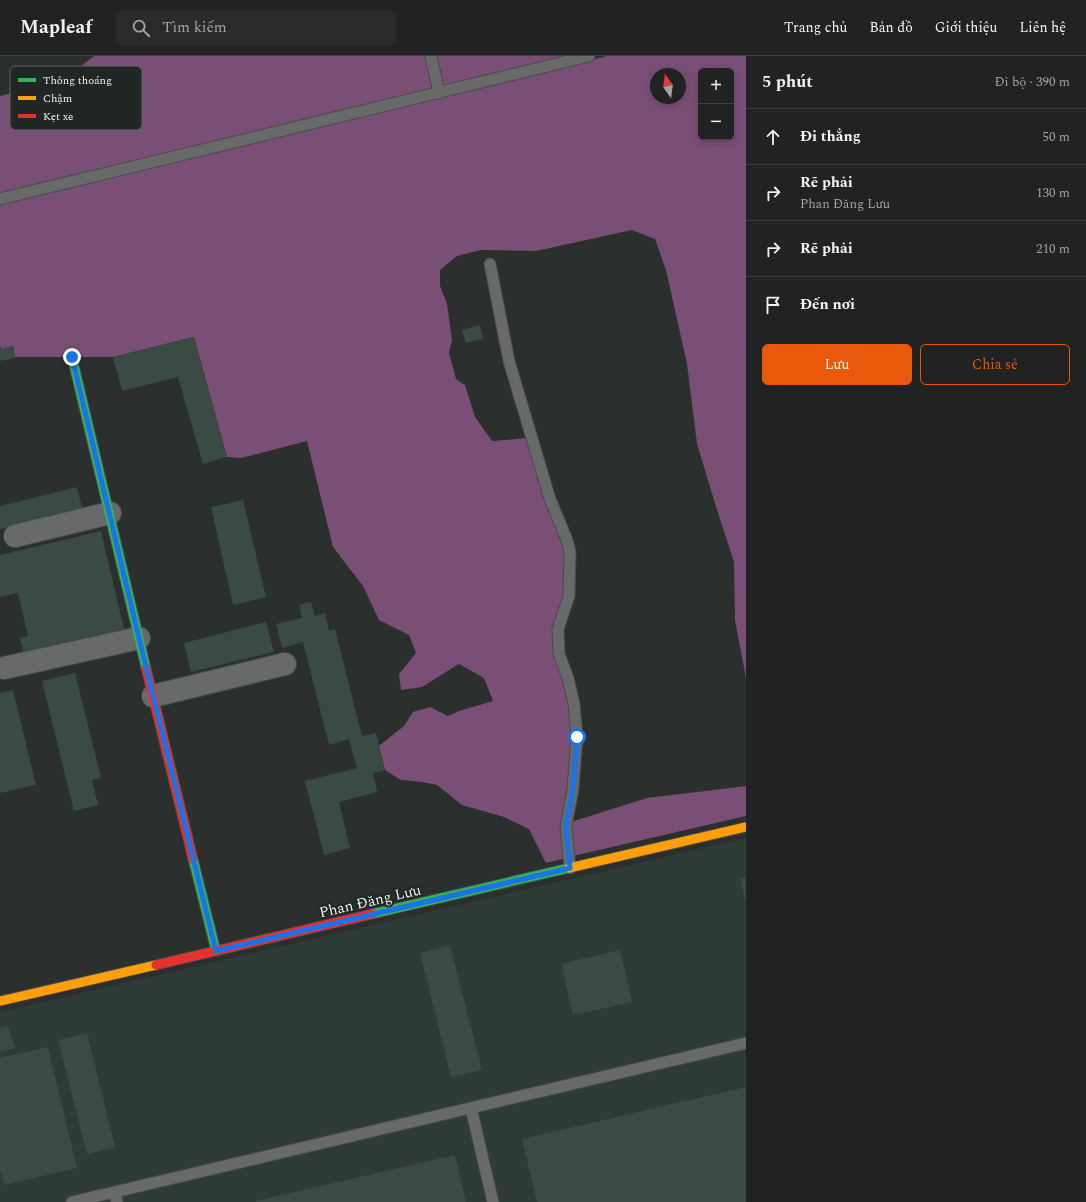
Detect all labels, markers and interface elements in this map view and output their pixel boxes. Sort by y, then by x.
search box [116,10,396,46]
text: Mapleaf [20,13,92,42]
text: Tìm kiếm [162,16,227,39]
icon: search [130,17,152,39]
text: Trang chủ [784,17,847,38]
text: Bản đồ [869,17,913,38]
text: Giới thiệu [935,17,997,38]
text: Liên hệ [1019,17,1066,38]
legend [10,66,142,130]
north arrow [650,68,686,104]
map controls [698,68,734,140]
button: + [698,68,734,104]
text: 5 phút [762,69,813,95]
text: Thông thoáng [43,72,112,89]
text: Đi bộ · 390 m [995,72,1070,92]
text: Chậm [43,90,73,107]
button: − [698,104,734,140]
text: Kẹt xe [43,108,73,125]
text: Đi thẳng [800,125,861,148]
icon: ahead [762,126,784,148]
text: 50 m [1043,127,1070,147]
text: Rẽ phải [800,171,853,194]
icon: right [762,182,784,204]
text: 130 m [1036,183,1070,203]
text: Phan Đăng Lưu [800,194,890,214]
text: Rẽ phải [800,237,853,260]
icon: right [762,238,784,260]
text: 210 m [1036,239,1070,259]
text: Đến nơi [800,293,855,316]
icon: arrive [762,294,784,316]
button: Lưu [762,344,912,385]
button: Chia sẻ [920,344,1070,385]
route end [63,348,81,366]
route start [568,728,586,746]
street label: Phan Đăng Lưu [317,879,423,924]

